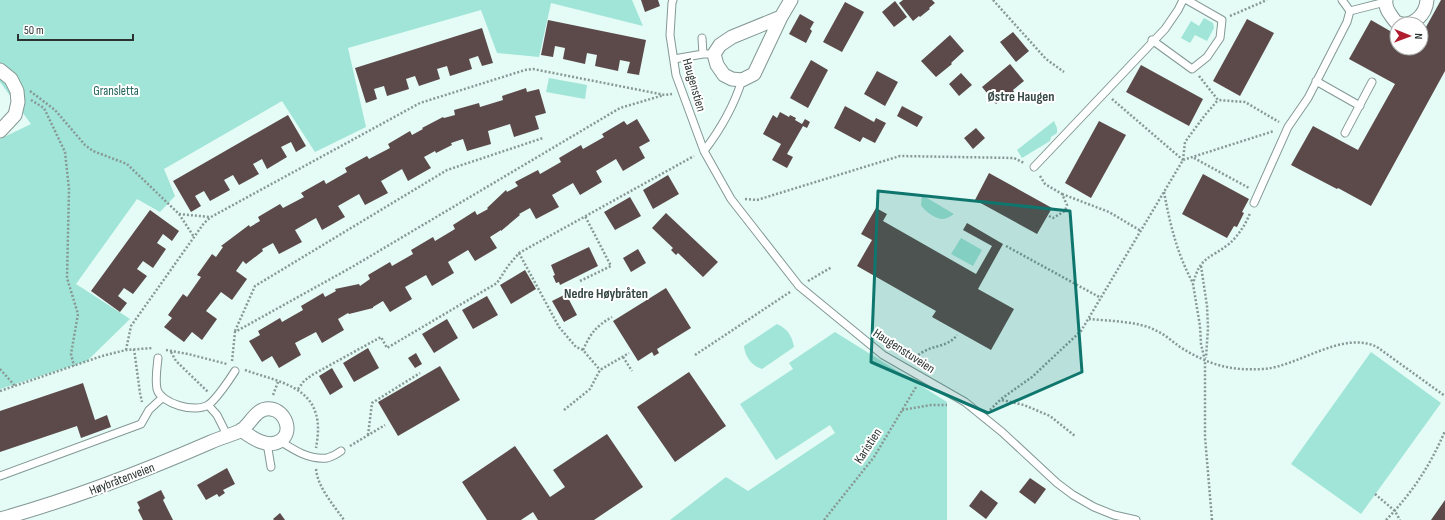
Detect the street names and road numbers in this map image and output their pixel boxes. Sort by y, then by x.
street label: Haugenstien [679,56,709,114]
street label: Haugenstuveien [870,325,938,377]
street label: Karistien [851,425,885,467]
street label: Høybråtenveien [87,459,157,499]

